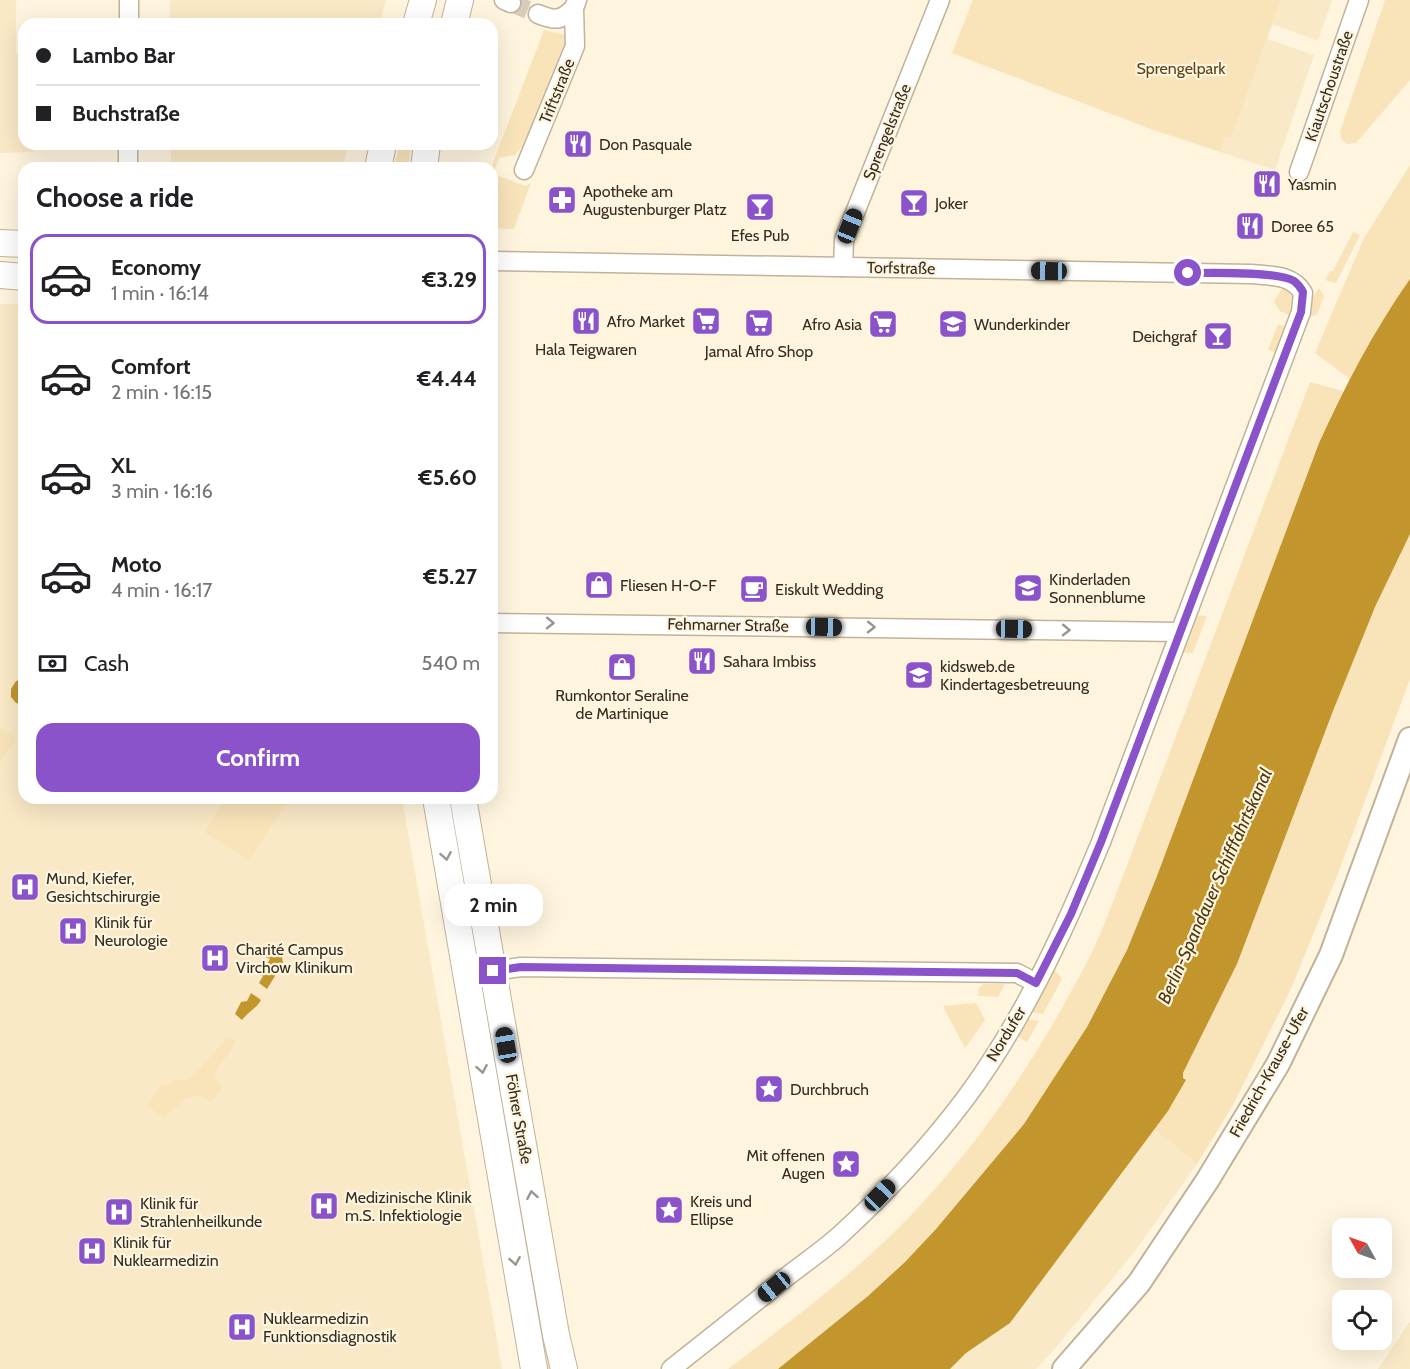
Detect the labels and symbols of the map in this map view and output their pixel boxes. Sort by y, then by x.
street label: Kiautschoustraße [1301,28,1357,144]
street label: Triftstraße [535,56,579,126]
park label: Sprengelpark [1137,59,1226,78]
street label: Sprengelstraße [859,81,915,183]
restaurant icon: Don Pasquale [562,128,594,160]
place label: Don Pasquale [599,135,692,154]
restaurant icon: Yasmin [1251,168,1283,200]
place label: Yasmin [1287,175,1337,194]
place label: Apotheke am Augustenburger Platz [583,182,727,219]
pharmacy icon: Apotheke am Augustenburger Platz [546,184,578,216]
bar icon: Joker [898,187,930,219]
bar icon: Efes Pub [744,191,776,223]
place label: Joker [934,194,969,213]
car [835,206,865,246]
restaurant icon: Doree 65 [1234,210,1266,242]
place label: Doree 65 [1271,217,1334,236]
place label: Efes Pub [731,226,789,245]
street label: Torfstraße [867,258,935,278]
route start [1174,259,1201,286]
car [1031,262,1067,280]
restaurant icon: Hala Teigwaren [570,305,602,337]
supermarket icon: Afro Market [690,305,722,337]
supermarket icon: Jamal Afro Shop [743,307,775,339]
supermarket icon: Afro Asia [867,308,899,340]
school or university icon: Wunderkinder [937,308,969,340]
place label: Afro Market [607,312,686,331]
place label: Afro Asia [802,315,862,334]
place label: Wunderkinder [974,315,1071,334]
bar icon: Deichgraf [1202,320,1234,352]
place label: Deichgraf [1132,327,1198,346]
place label: Hala Teigwaren [535,340,637,359]
place label: Jamal Afro Shop [704,342,813,361]
shop icon: Fliesen H-O-F [583,569,615,601]
place label: Kinderladen Sonnenblume [1049,570,1145,607]
school or university icon: Kinderladen Sonnenblume [1012,572,1044,604]
cafe icon: Eiskult Wedding [738,573,770,605]
place label: Fliesen H-O-F [620,576,717,595]
place label: Eiskult Wedding [775,580,884,599]
street label: Fehmarner Straße [667,614,789,636]
one-way arrow [546,617,555,629]
car [806,618,842,636]
car [996,620,1032,638]
one-way arrow [867,621,876,633]
one-way arrow [1062,624,1071,636]
restaurant icon: Sahara Imbiss [686,645,718,677]
shop icon: Rumkontor Seraline de Martinique [606,651,638,683]
place label: Sahara Imbiss [723,652,816,671]
place label: kidsweb.de Kindertagesbetreuung [940,657,1090,694]
school or university icon: kidsweb.de Kindertagesbetreuung [903,659,935,691]
place label: Rumkontor Seraline de Martinique [555,686,689,723]
water label: Berlin-Spandauer Schifffahrtskanal [1153,764,1277,1007]
one-way arrow [439,850,452,860]
place label: Mund, Kiefer, Gesichtschirurgie [46,869,160,906]
hospital icon: Mund, Kiefer, Gesichtschirurgie [9,871,41,903]
callout: 2 min [444,884,542,926]
place label: Klinik für Neurologie [94,913,168,950]
hospital icon: Klinik für Neurologie [57,915,89,947]
place label: Charité Campus Virchow Klinikum [236,940,353,977]
hospital icon: Charité Campus Virchow Klinikum [199,942,231,974]
route end [479,957,506,984]
street label: Nordufer [982,1002,1030,1065]
street label: Friedrich-Krause-Ufer [1225,1003,1313,1140]
car [494,1026,518,1064]
one-way arrow [476,1064,488,1073]
street label: Föhrer Straße [502,1072,536,1166]
place icon: Durchbruch [753,1073,785,1105]
place label: Durchbruch [790,1080,869,1099]
place label: Mit offenen Augen [746,1146,825,1183]
place icon: Mit offenen Augen [830,1148,862,1180]
car [861,1176,899,1214]
place label: Medizinische Klinik m.S. Infektiologie [345,1188,472,1225]
hospital icon: Medizinische Klinik m.S. Infektiologie [308,1190,340,1222]
one-way arrow [526,1190,539,1200]
place label: Kreis und Ellipse [690,1192,752,1229]
place label: Klinik für Strahlenheilkunde [140,1194,262,1231]
place icon: Kreis und Ellipse [653,1194,685,1226]
hospital icon: Klinik für Strahlenheilkunde [103,1196,135,1228]
north arrow [1332,1218,1392,1278]
place label: Klinik für Nuklearmedizin [113,1233,219,1270]
hospital icon: Klinik für Nuklearmedizin [76,1235,108,1267]
one-way arrow [508,1256,521,1266]
car [754,1269,794,1305]
place label: Nuklearmedizin Funktionsdiagnostik [263,1309,397,1346]
hospital icon: Nuklearmedizin Funktionsdiagnostik [226,1311,258,1343]

